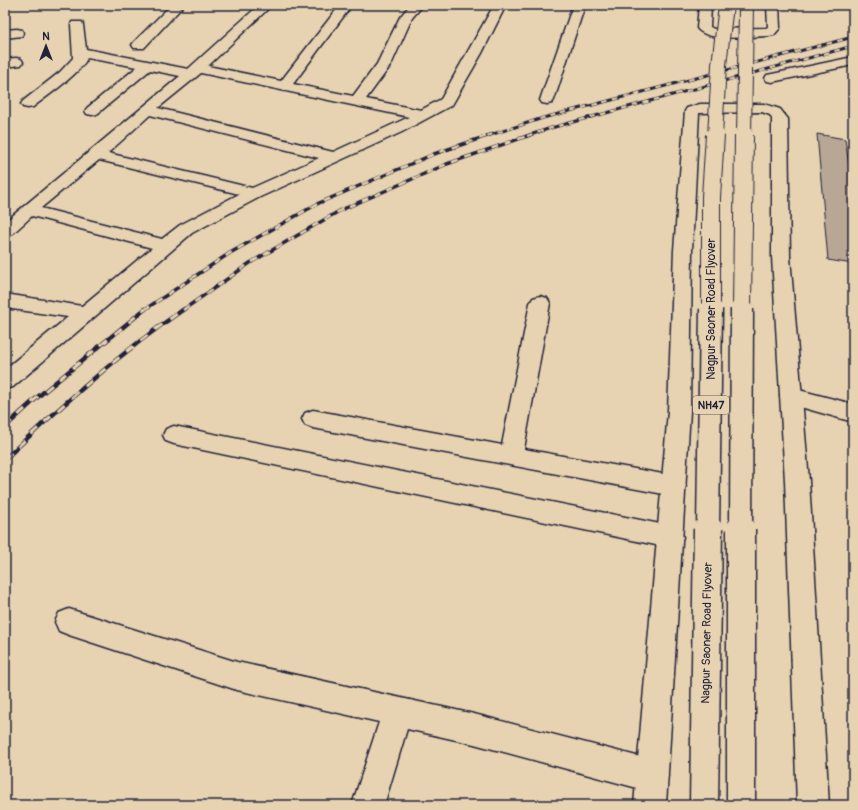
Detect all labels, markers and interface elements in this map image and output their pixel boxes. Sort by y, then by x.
north arrow [26,26,66,66]
text: N [42,30,50,43]
street label: Nagpur Saoner Road Flyover [704,238,719,380]
road number: NH47 [693,396,729,414]
street label: Nagpur Saoner Road Flyover [698,561,716,704]

